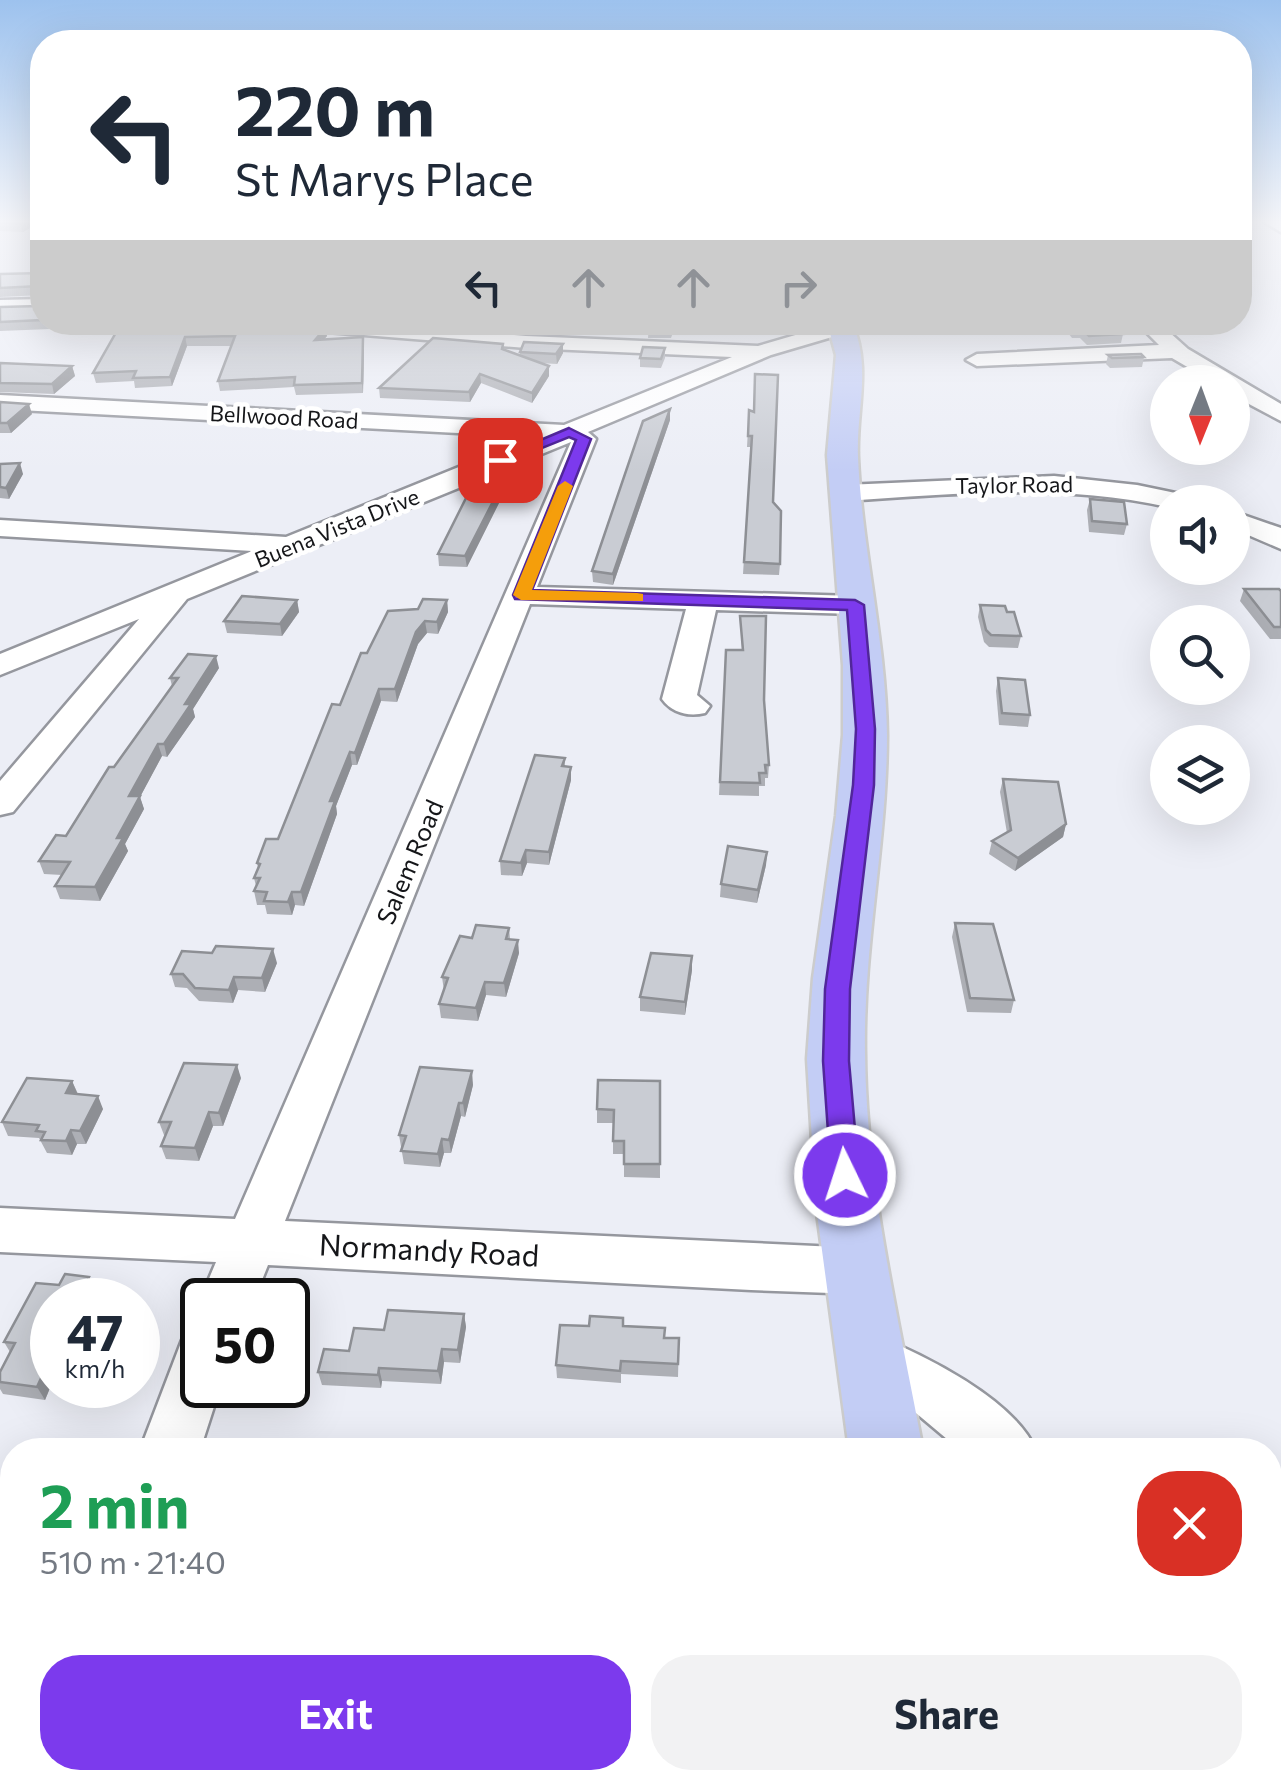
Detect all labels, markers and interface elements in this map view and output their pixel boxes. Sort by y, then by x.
text: 220 m [235,65,435,150]
icon: left [70,70,200,200]
text: St Marys Place [235,150,534,205]
icon: left [456,260,511,315]
icon: ahead [561,260,616,315]
icon: ahead [666,260,721,315]
icon: right [771,260,826,315]
north arrow [1150,365,1250,465]
map controls [1150,365,1250,825]
street label: Bellwood Road [209,399,359,434]
pin [458,418,543,503]
icon: arrive [473,433,528,488]
street label: Taylor Road [955,470,1073,499]
street label: Buena Vista Drive [251,482,423,573]
button: sound [1150,485,1250,585]
button: search [1150,605,1250,705]
button: layers [1150,725,1250,825]
street label: Salem Road [369,795,449,928]
position arrow [793,1123,897,1227]
street label: Normandy Road [318,1224,540,1273]
speed limit sign: 50 [180,1278,310,1408]
text: 47 [66,1300,124,1361]
text: km/h [65,1353,125,1383]
text: 2 min [40,1467,189,1540]
button: close [1137,1471,1242,1576]
text: 510 m · 21:40 [40,1541,226,1581]
button: Exit [40,1655,631,1770]
button: Share [651,1655,1242,1770]

